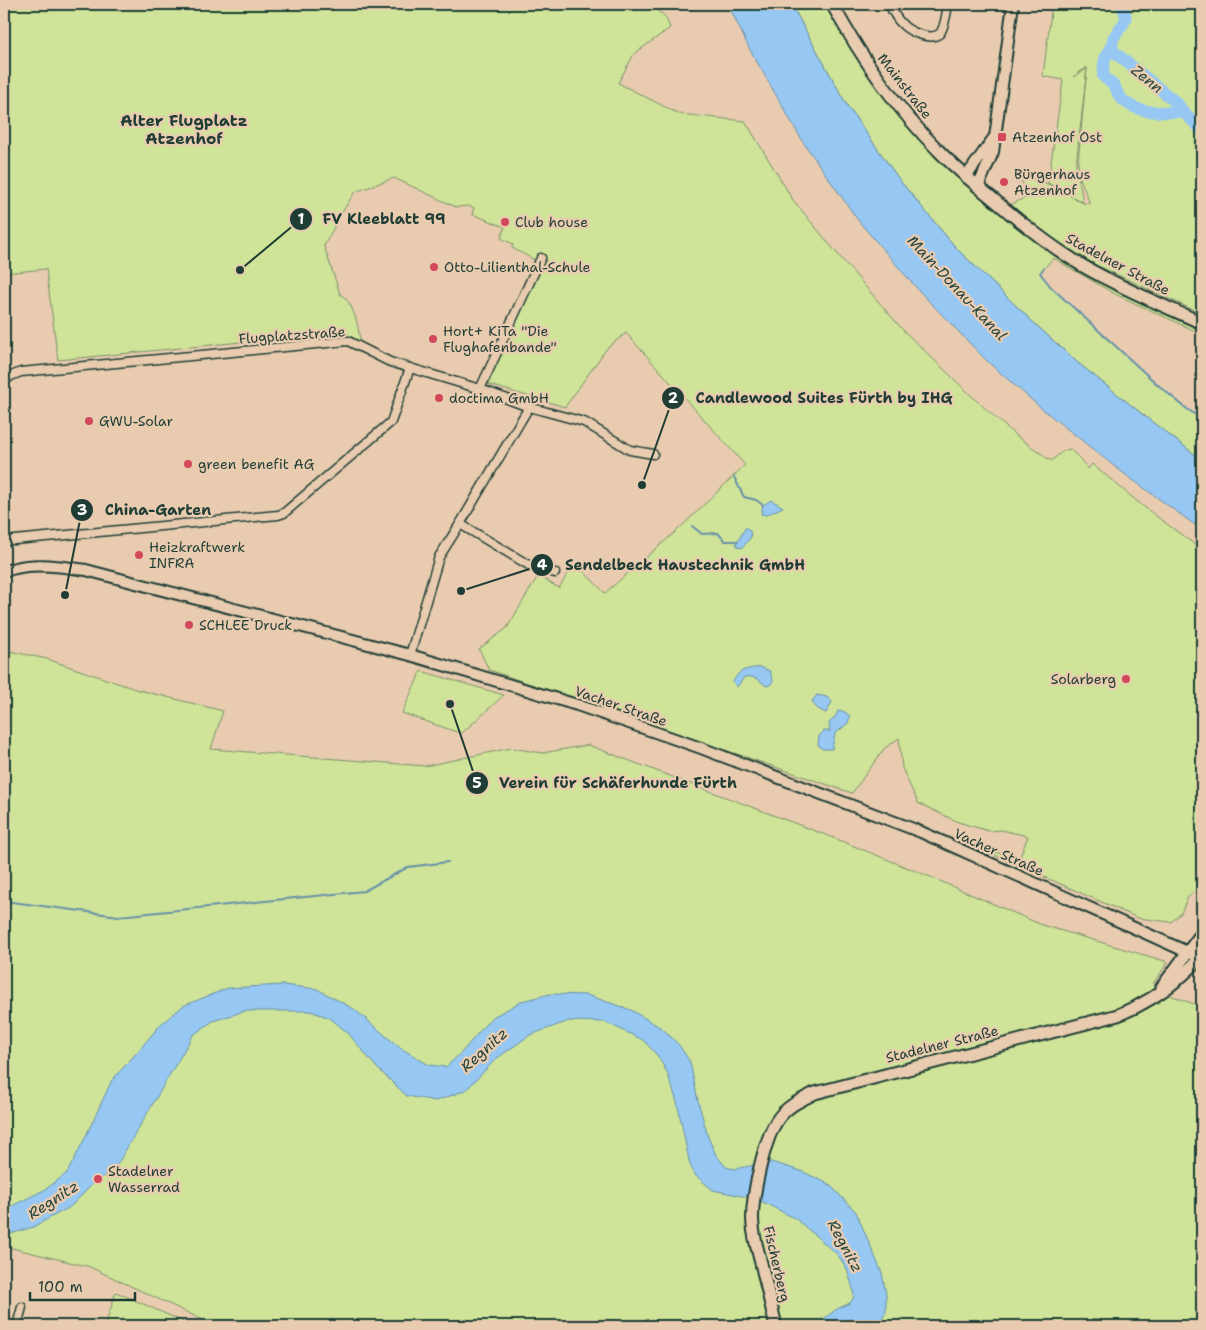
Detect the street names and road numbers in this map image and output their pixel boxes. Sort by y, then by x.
street label: Mainstraße [874,50,936,122]
street label: Stadelner Straße [1063,229,1173,299]
street label: Flugplatzstraße [238,322,346,348]
street label: Vacher Straße [573,682,670,730]
street label: Vacher Straße [951,824,1047,880]
street label: Stadelner Straße [884,1021,1000,1067]
street label: Fischerberg [759,1224,795,1304]

